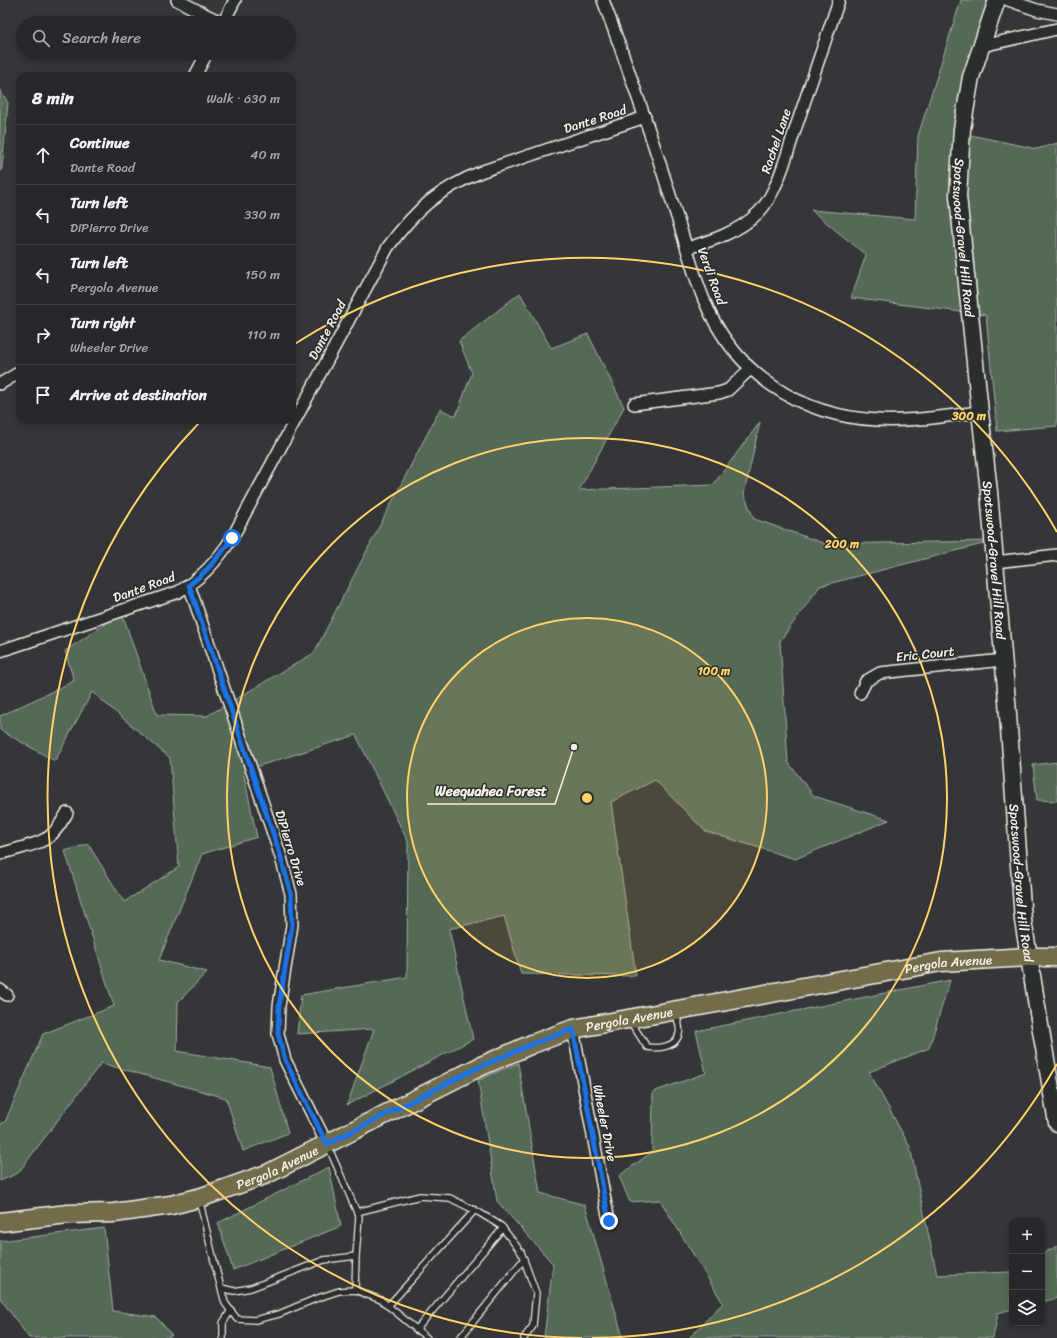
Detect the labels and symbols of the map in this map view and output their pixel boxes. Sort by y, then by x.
street label: Dante Road [561,98,630,140]
street label: Rachel Lane [754,105,798,177]
street label: Spotswood-Gravel Hill Road [946,158,982,319]
street label: Verdi Road [691,244,733,309]
street label: Dante Road [302,295,353,364]
text: 300 m [951,405,987,427]
street label: Spotswood-Gravel Hill Road [976,479,1013,641]
route start [223,529,241,547]
text: 200 m [824,533,860,555]
street label: Dante Road [110,565,179,609]
street label: Eric Court [895,639,956,669]
text: 100 m [698,660,731,682]
callout: Weequahea Forest [427,778,555,804]
text: Weequahea Forest [435,779,548,804]
centre of rings [580,791,594,805]
street label: Spotswood-Gravel Hill Road [1003,803,1041,965]
street label: DiPierro Drive [269,807,313,889]
street label: Pergola Avenue [902,948,993,980]
street label: Pergola Avenue [584,1000,675,1038]
street label: Wheeler Drive [586,1082,624,1164]
street label: Pergola Avenue [233,1138,322,1196]
route end [600,1212,618,1230]

